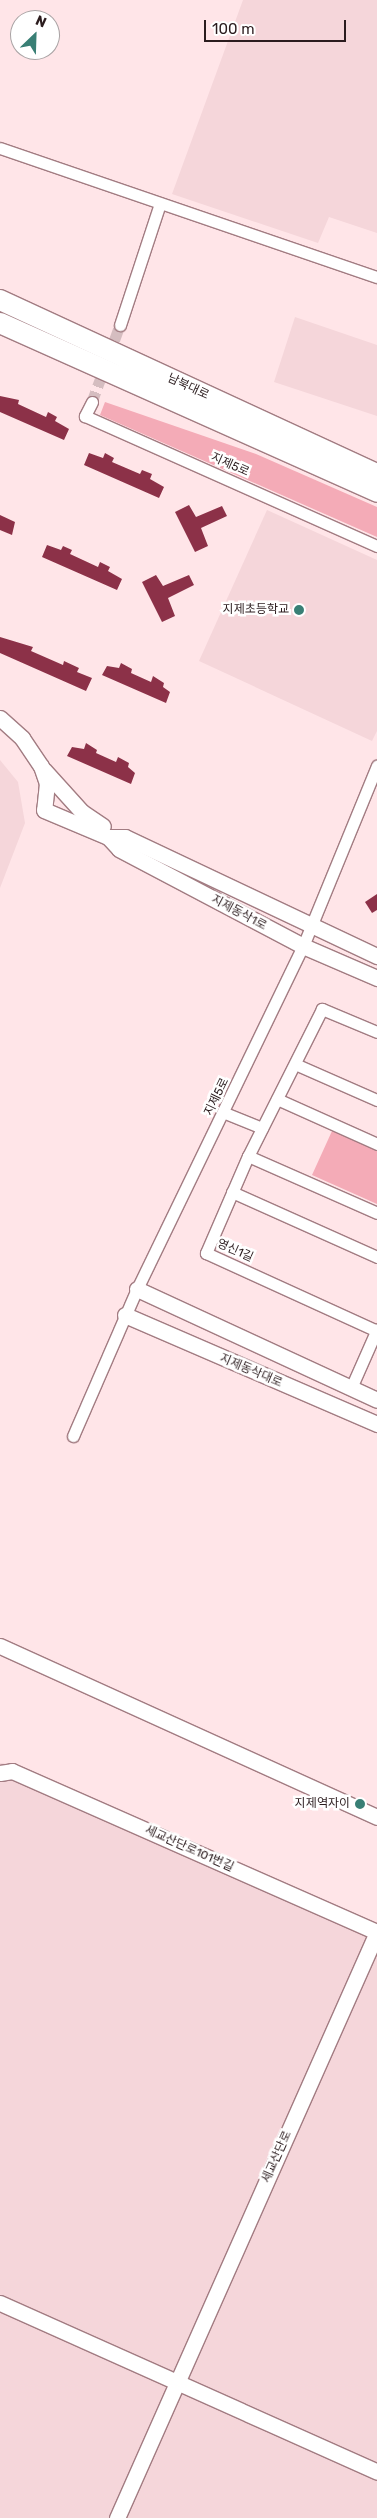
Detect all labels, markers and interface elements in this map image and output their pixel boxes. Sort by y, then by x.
north arrow [10,10,60,60]
scale bar [207,10,350,42]
text: N [33,12,49,32]
text: 100 m [212,20,254,38]
street label: 남북대로 [165,371,211,403]
street label: 지제5로 [209,450,251,480]
place label: 지제초등학교 [223,603,289,617]
marker: 지제초등학교 [293,604,305,616]
street label: 지제동삭1로 [209,892,269,934]
street label: 지제5로 [202,1076,232,1118]
street label: 영신1길 [215,1237,255,1265]
street label: 지제동삭대로 [218,1351,284,1391]
place label: 지제역자이 [295,1797,350,1811]
marker: 지제역자이 [354,1798,366,1810]
street label: 세교산단로101번길 [143,1823,235,1875]
street label: 세교산단로 [259,2129,295,2185]

